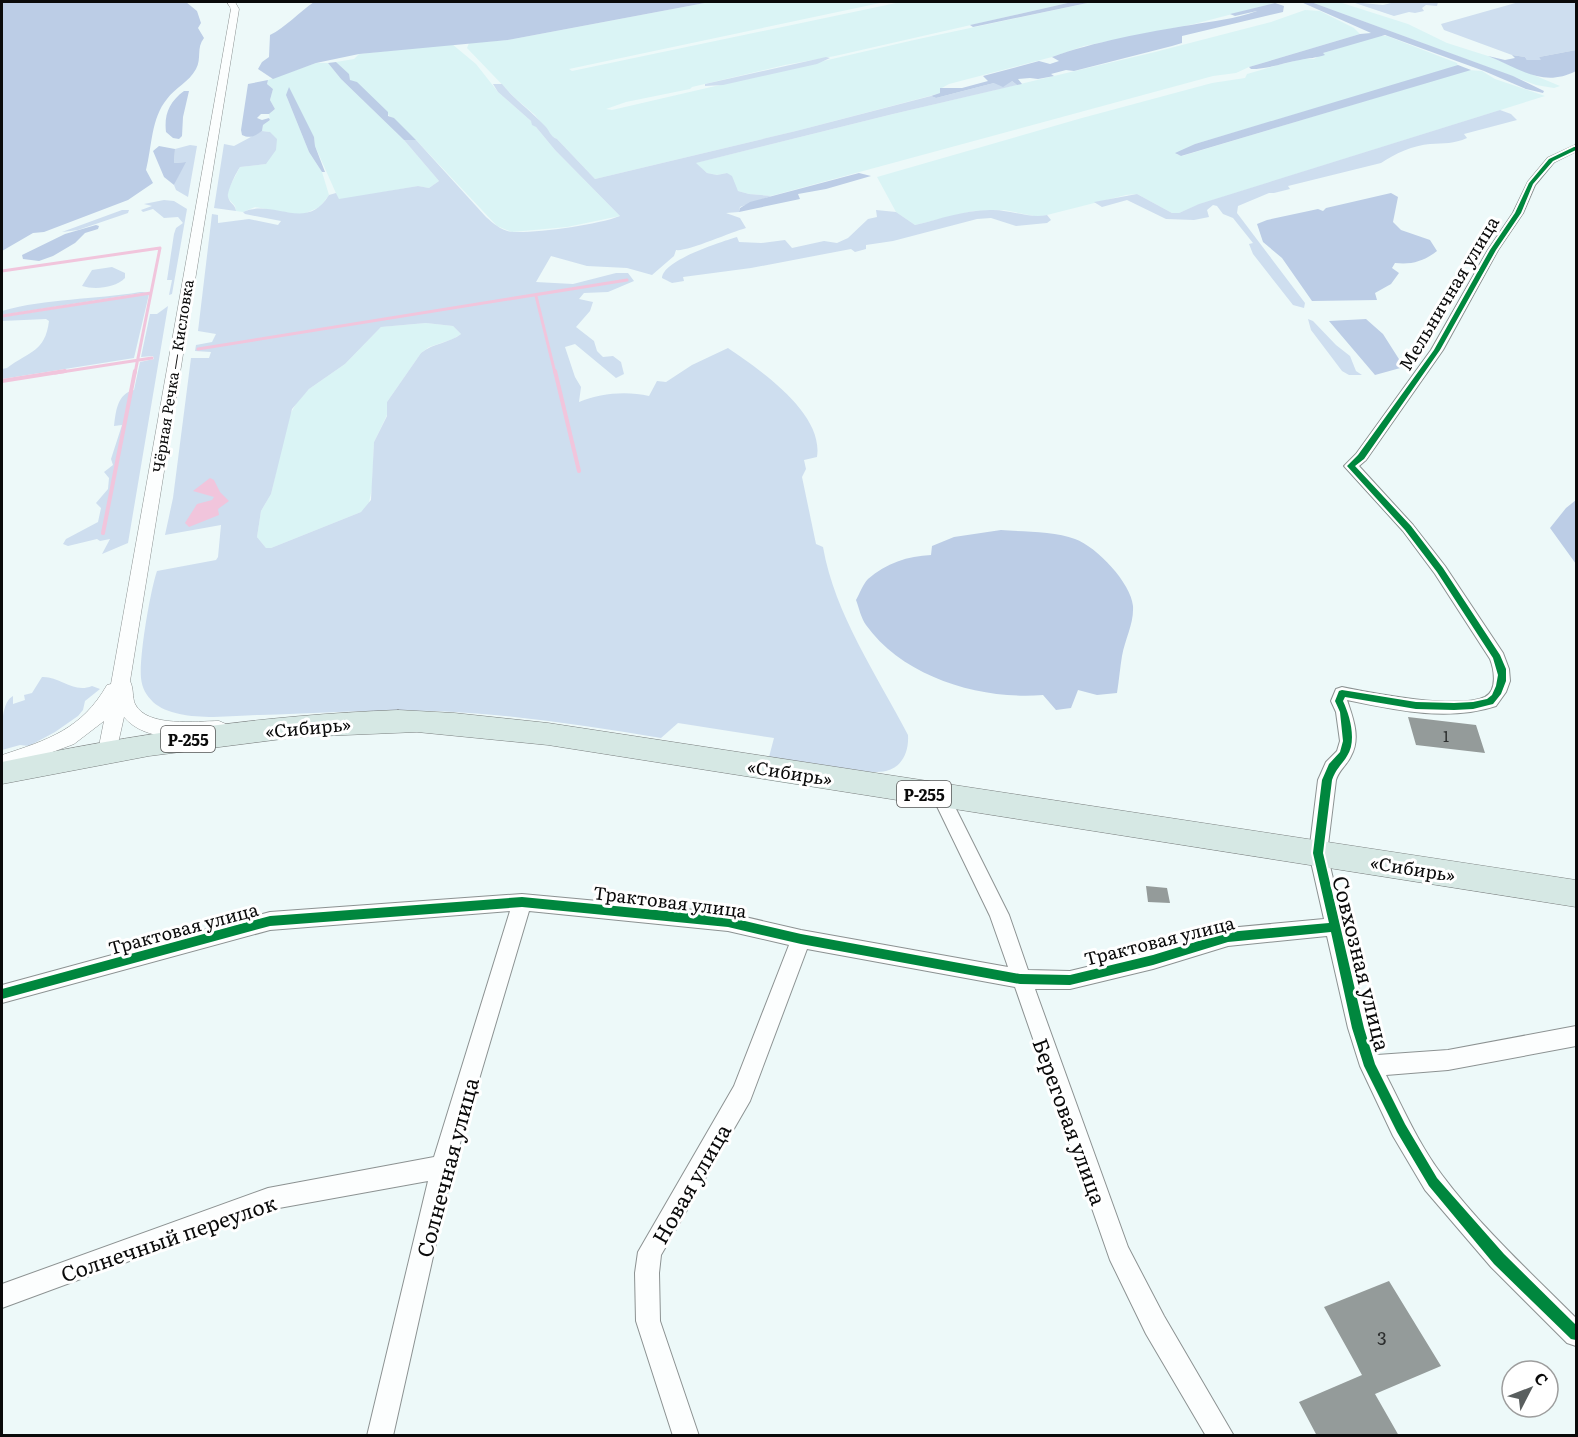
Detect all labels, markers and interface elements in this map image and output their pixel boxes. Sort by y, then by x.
street label: Мельничная улица [1391,210,1505,375]
street label: Чёрная Речка — Кисловка [145,277,199,474]
street label: «Сибирь» [264,710,352,744]
house number: 1 [1443,724,1449,747]
road number: Р-255 [161,726,215,752]
street label: «Сибирь» [745,752,835,792]
road number: Р-255 [897,781,951,807]
street label: «Сибирь» [1368,848,1458,888]
street label: Совхозная улица [1326,872,1400,1054]
street label: Трактовая улица [592,878,749,924]
street label: Трактовая улица [105,895,261,961]
street label: Трактовая улица [1081,908,1237,972]
street label: Береговая улица [1026,1033,1116,1210]
street label: Солнечная улица [407,1073,485,1260]
street label: Новая улица [643,1117,737,1249]
street label: Солнечный переулок [56,1185,280,1288]
house number: 3 [1377,1324,1387,1351]
north arrow [1500,1359,1560,1419]
text: С [1529,1366,1555,1391]

